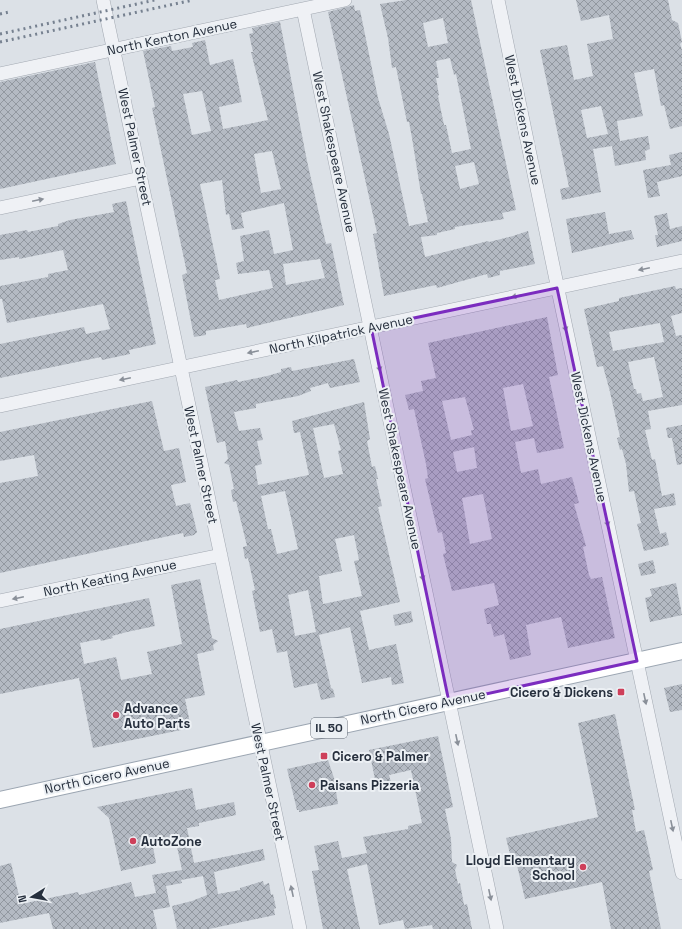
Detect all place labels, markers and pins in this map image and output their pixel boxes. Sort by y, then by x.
place label: Cicero & Dickens [510,684,613,701]
marker: Cicero & Dickens [616,687,626,697]
place label: Advance Auto Parts [124,700,191,732]
marker: Advance Auto Parts [111,710,121,720]
place label: Cicero & Palmer [332,748,429,765]
marker: Cicero & Palmer [319,751,329,761]
place label: Paisans Pizzeria [320,777,420,794]
marker: Paisans Pizzeria [307,780,317,790]
place label: AutoZone [141,833,202,850]
marker: AutoZone [128,836,138,846]
place label: Lloyd Elementary School [466,852,575,884]
marker: Lloyd Elementary School [578,862,588,872]

